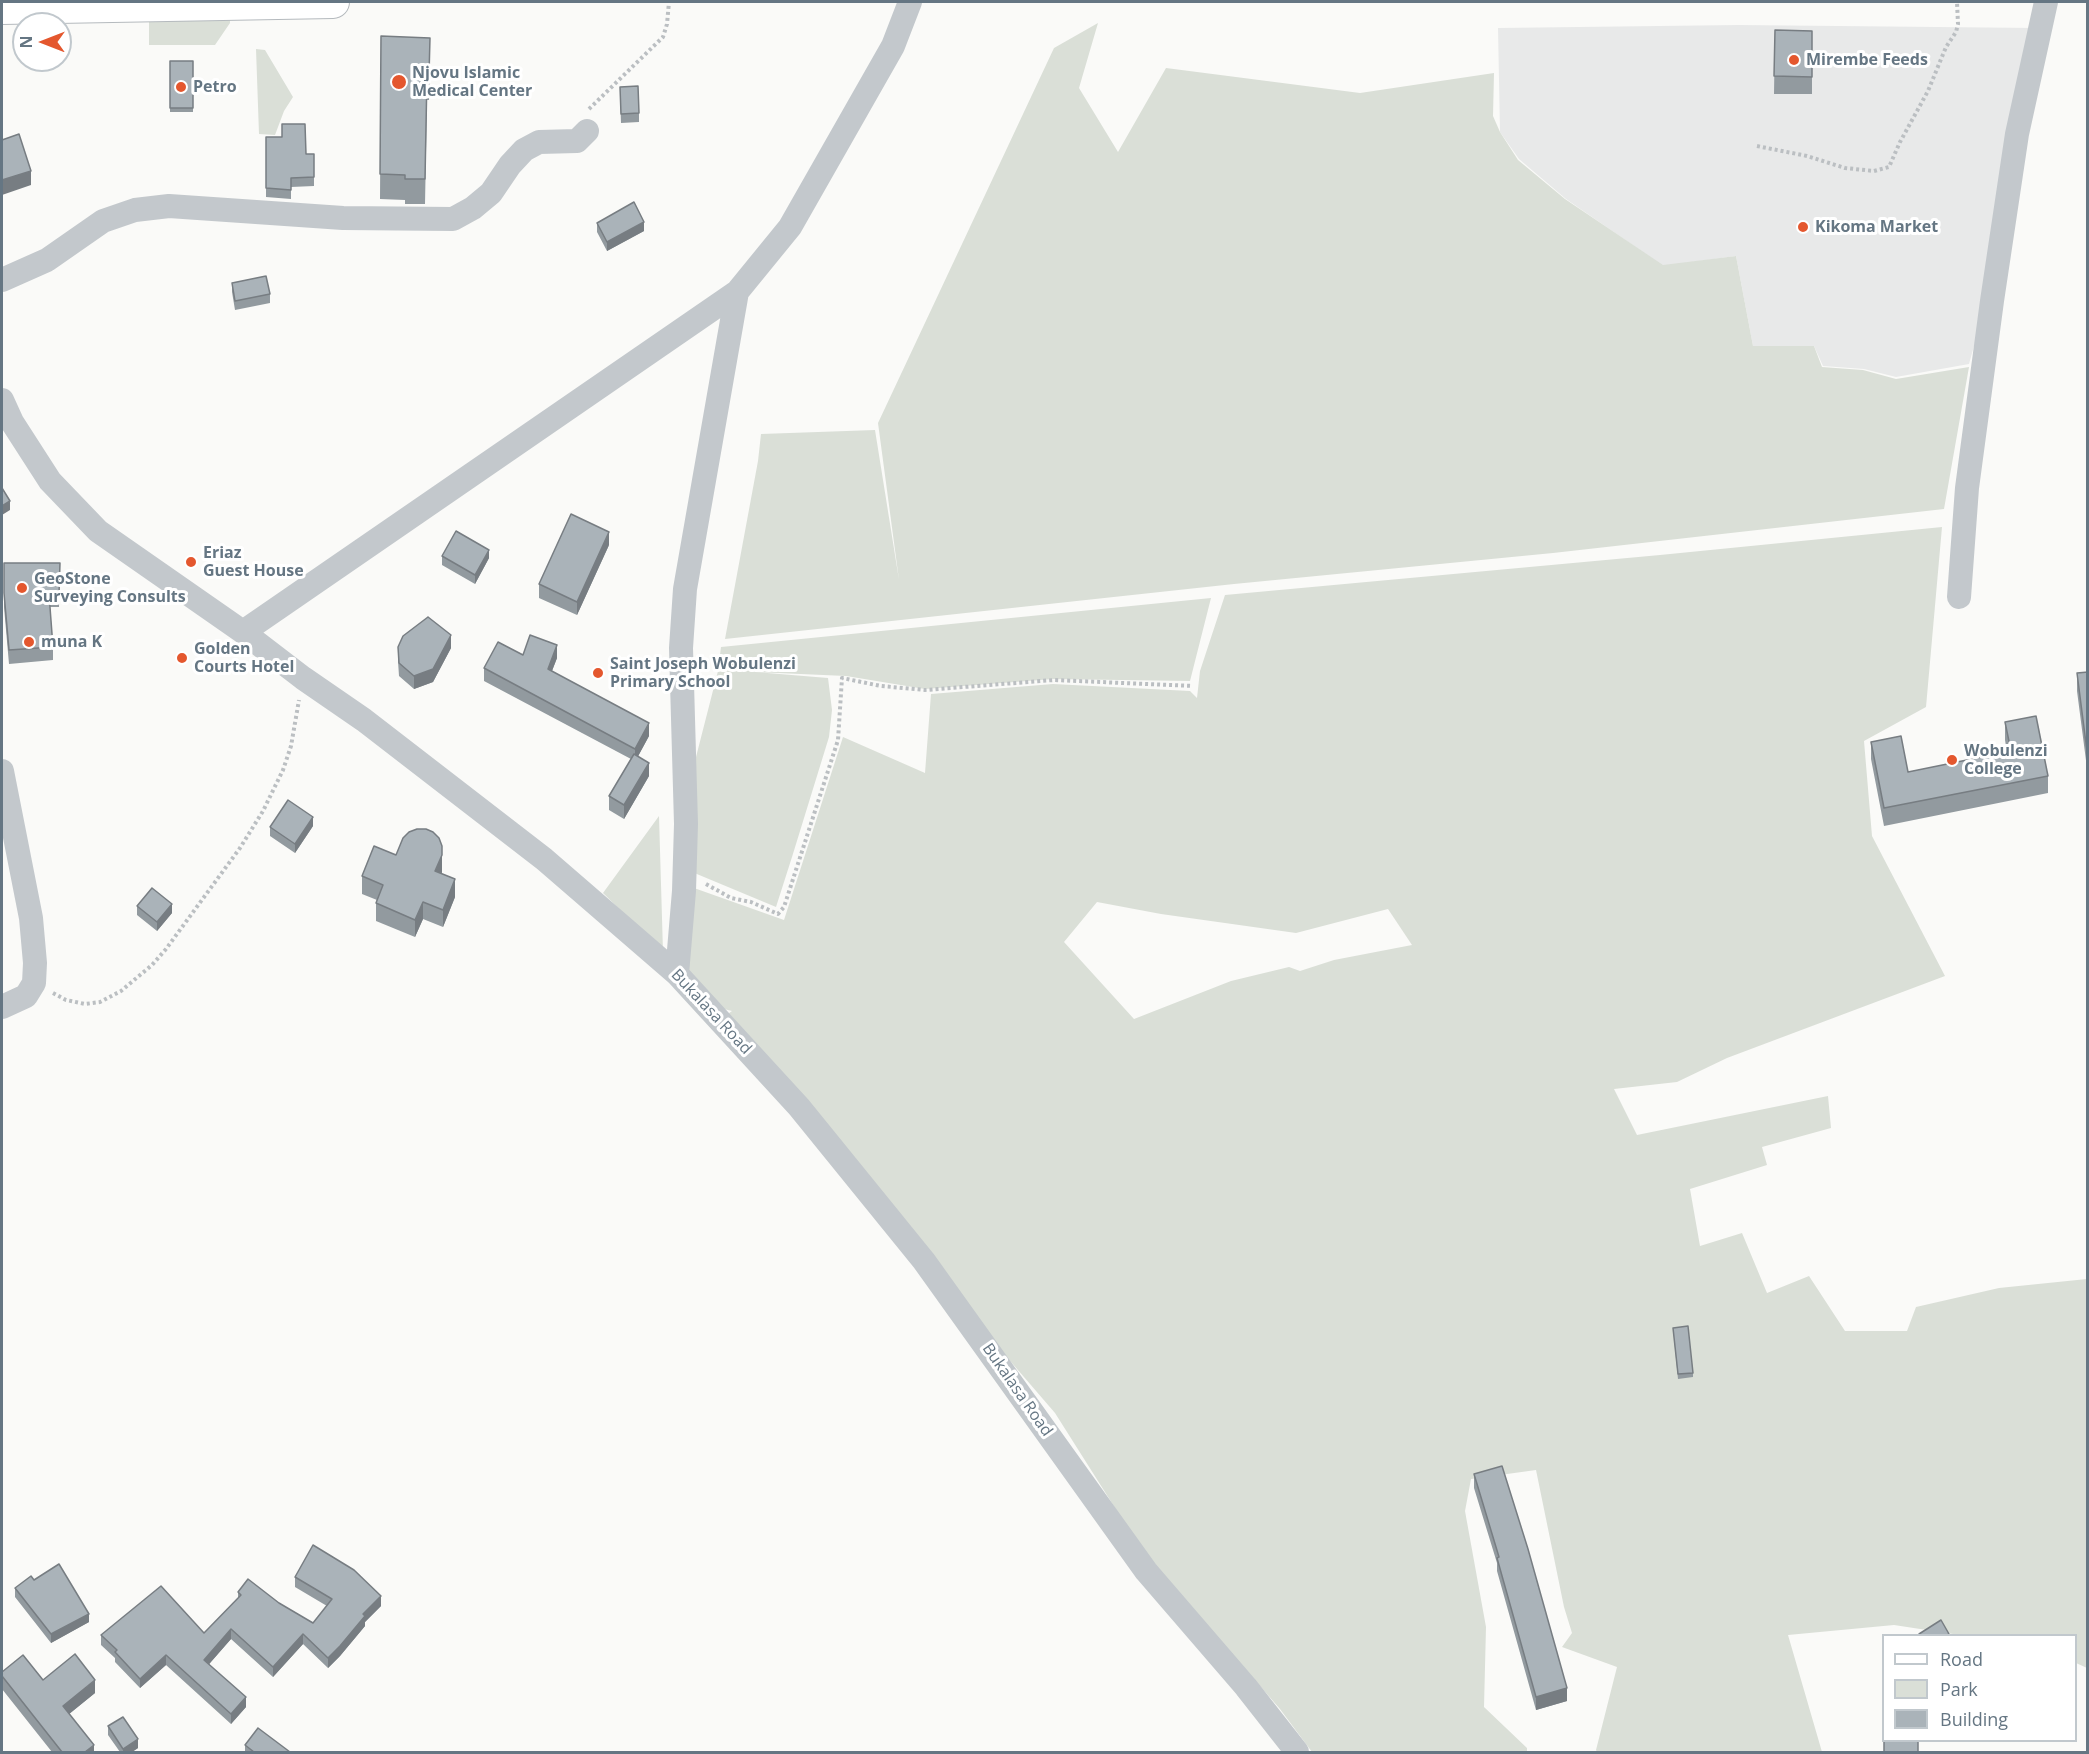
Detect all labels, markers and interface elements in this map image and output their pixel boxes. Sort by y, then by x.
north arrow [12,12,72,72]
text: N [15,36,37,49]
place label: Mirembe Feeds [1806,50,1928,70]
marker: Mirembe Feeds [1787,53,1801,67]
place label: Njovu Islamic Medical Center [412,63,532,101]
marker: Njovu Islamic Medical Center [390,73,408,91]
place label: Petro [193,77,237,97]
marker: Petro [174,80,188,94]
place label: Kikoma Market [1815,217,1938,237]
marker: Kikoma Market [1796,220,1810,234]
place label: Eriaz Guest House [203,543,304,581]
marker: Eriaz Guest House [184,555,198,569]
place label: GeoStone Surveying Consults [34,569,186,607]
marker: GeoStone Surveying Consults [15,581,29,595]
place label: muna K [41,632,102,652]
marker: muna K [22,635,36,649]
place label: Golden Courts Hotel [194,639,294,677]
marker: Golden Courts Hotel [175,651,189,665]
place label: Saint Joseph Wobulenzi Primary School [610,654,796,692]
marker: Saint Joseph Wobulenzi Primary School [591,666,605,680]
place label: Wobulenzi College [1964,741,2048,779]
marker: Wobulenzi College [1945,753,1959,767]
street label: Bukalasa Road [667,966,755,1058]
street label: Bukalasa Road [978,1340,1056,1440]
legend [1882,1634,2077,1742]
text: Road [1940,1647,1983,1671]
text: Park [1940,1677,1978,1701]
text: Building [1940,1707,2008,1731]

